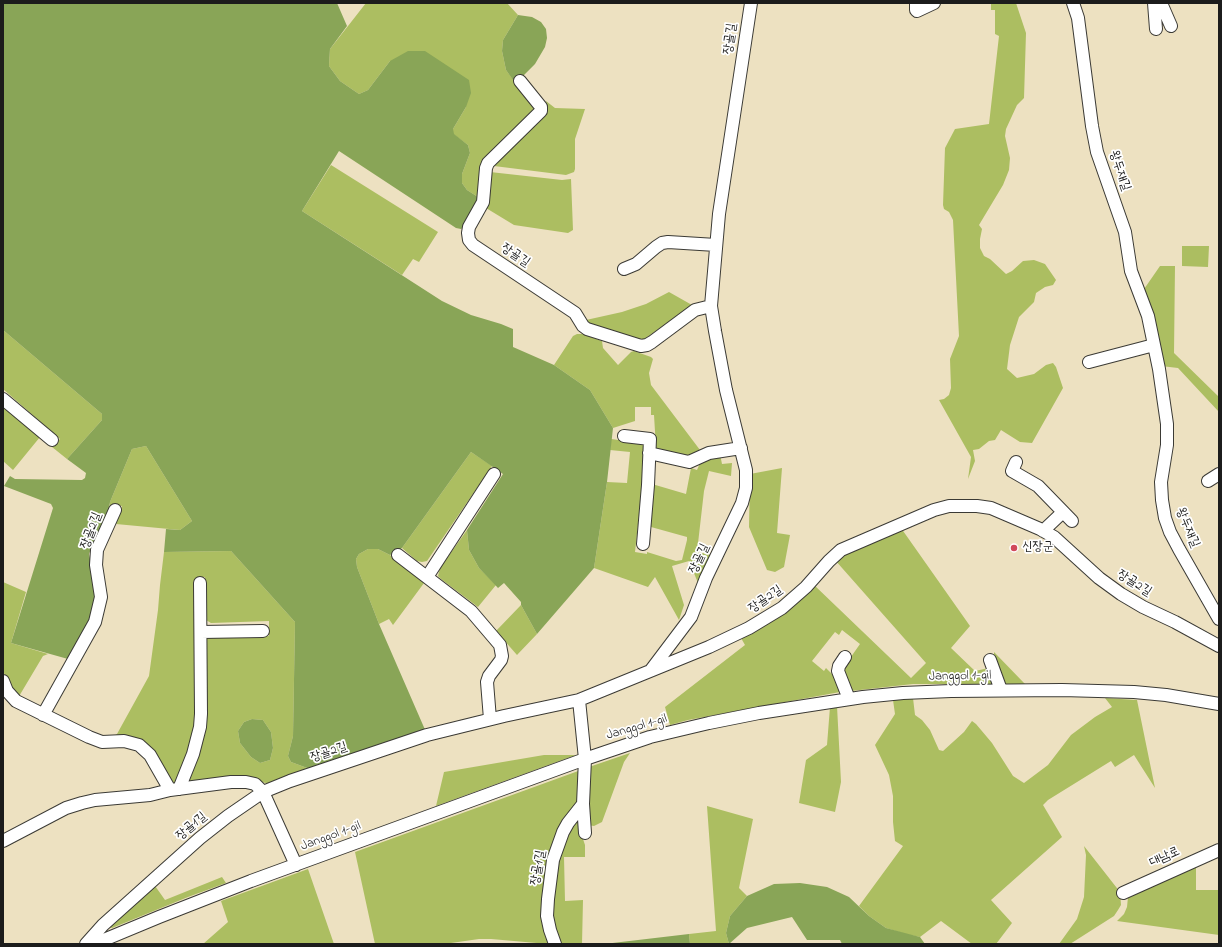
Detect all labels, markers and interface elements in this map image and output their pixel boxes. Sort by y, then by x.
street label: 장골길 [721,22,741,56]
street label: 왕두재길 [1105,149,1133,193]
street label: 장골길 [498,241,532,271]
street label: 왕두재길 [1172,506,1202,550]
street label: 장골2길 [78,511,106,551]
place label: 신장군 [1022,540,1053,556]
street label: 장골길 [686,541,714,577]
marker: 신장군 [1009,543,1019,553]
street label: 장골2길 [1114,567,1154,601]
street label: 장골2길 [746,583,786,617]
street label: Janggol 1-gil [929,669,991,685]
street label: Janggol 1-gil [605,712,669,744]
street label: 장골2길 [309,740,349,766]
street label: 장골1길 [173,810,211,844]
street label: Janggol 1-gil [299,819,363,855]
street label: 대남로 [1147,844,1183,872]
street label: 장골1길 [528,849,550,887]

